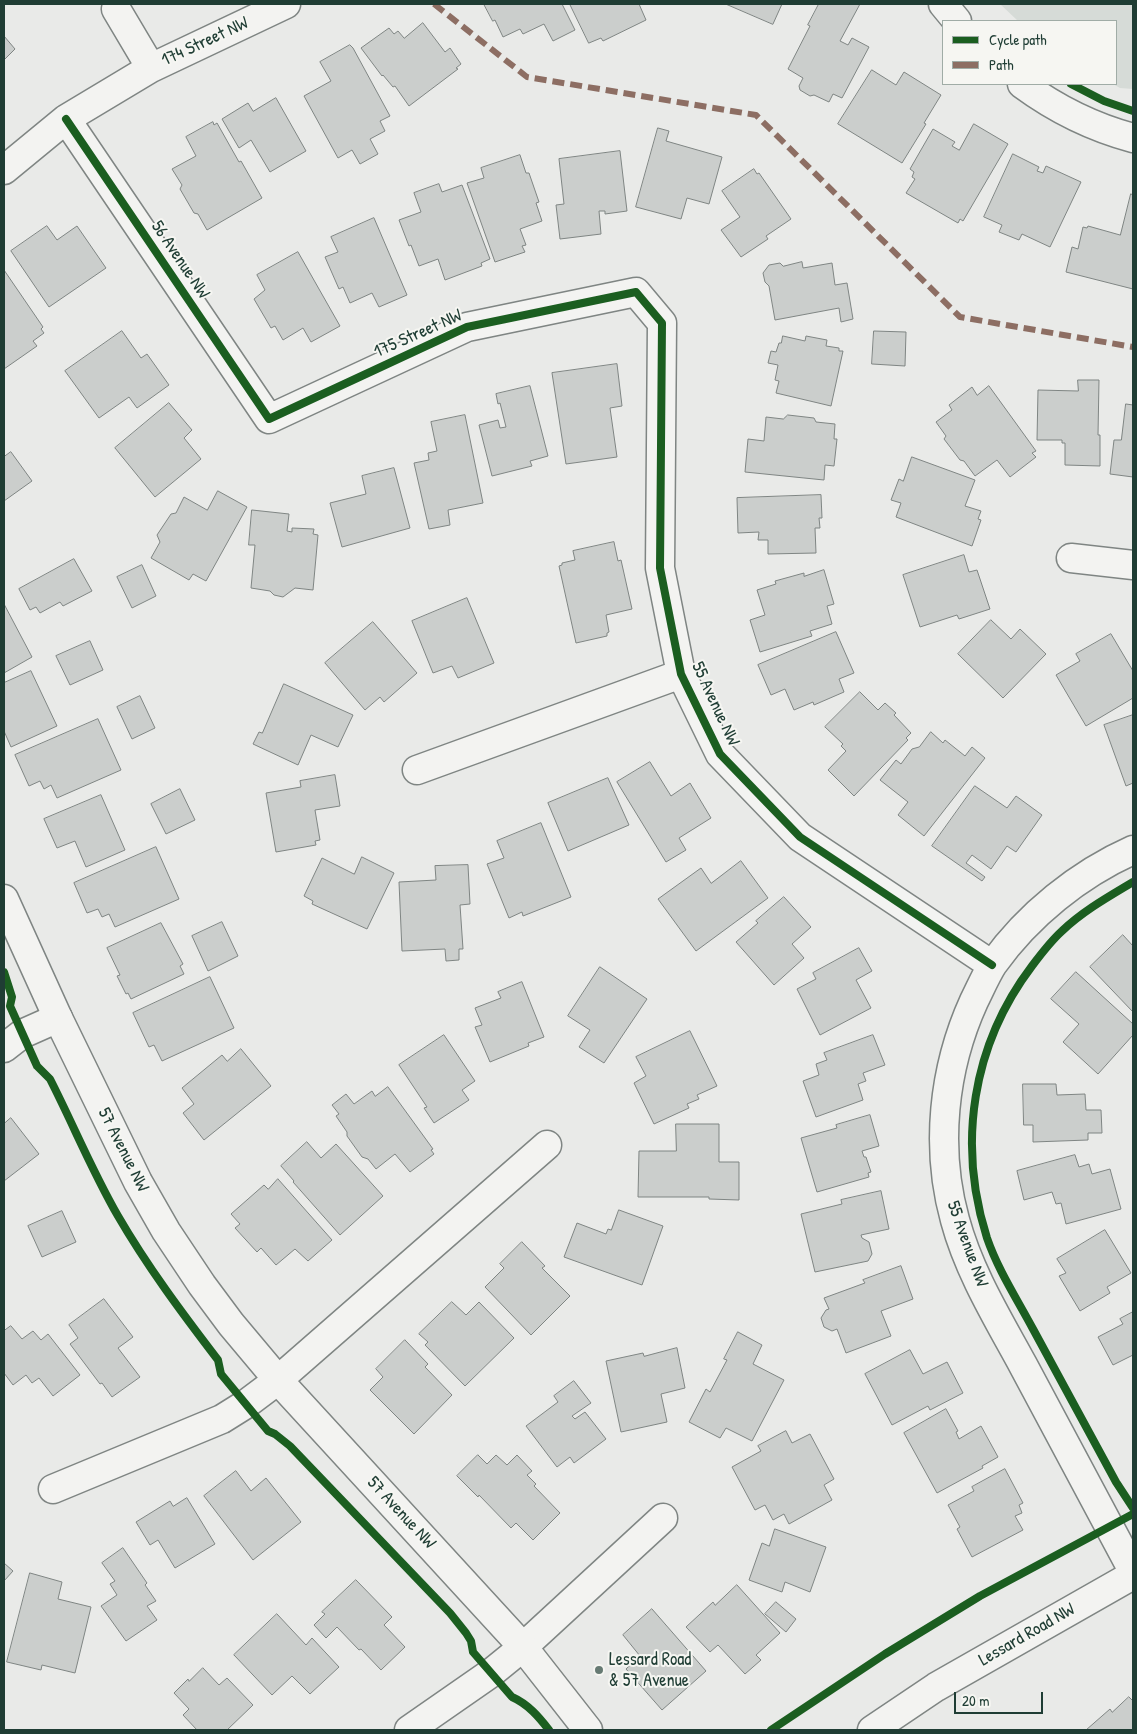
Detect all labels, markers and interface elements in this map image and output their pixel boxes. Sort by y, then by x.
street label: 174 Street NW [158,13,252,71]
legend [942,20,1117,85]
text: Cycle path [989,29,1047,50]
text: Path [989,54,1014,75]
street label: 56 Avenue NW [146,217,214,303]
street label: 175 Street NW [371,305,465,363]
street label: 55 Avenue NW [686,659,744,749]
street label: 57 Avenue NW [93,1105,153,1195]
street label: 55 Avenue NW [941,1198,993,1290]
street label: 57 Avenue NW [362,1472,440,1554]
street label: Lessard Road NW [975,1599,1079,1671]
place label: Lessard Road & 57 Avenue [609,1649,691,1692]
marker: Lessard Road & 57 Avenue [593,1664,605,1676]
scale bar [957,1682,1046,1714]
text: 20 m [962,1690,989,1711]

